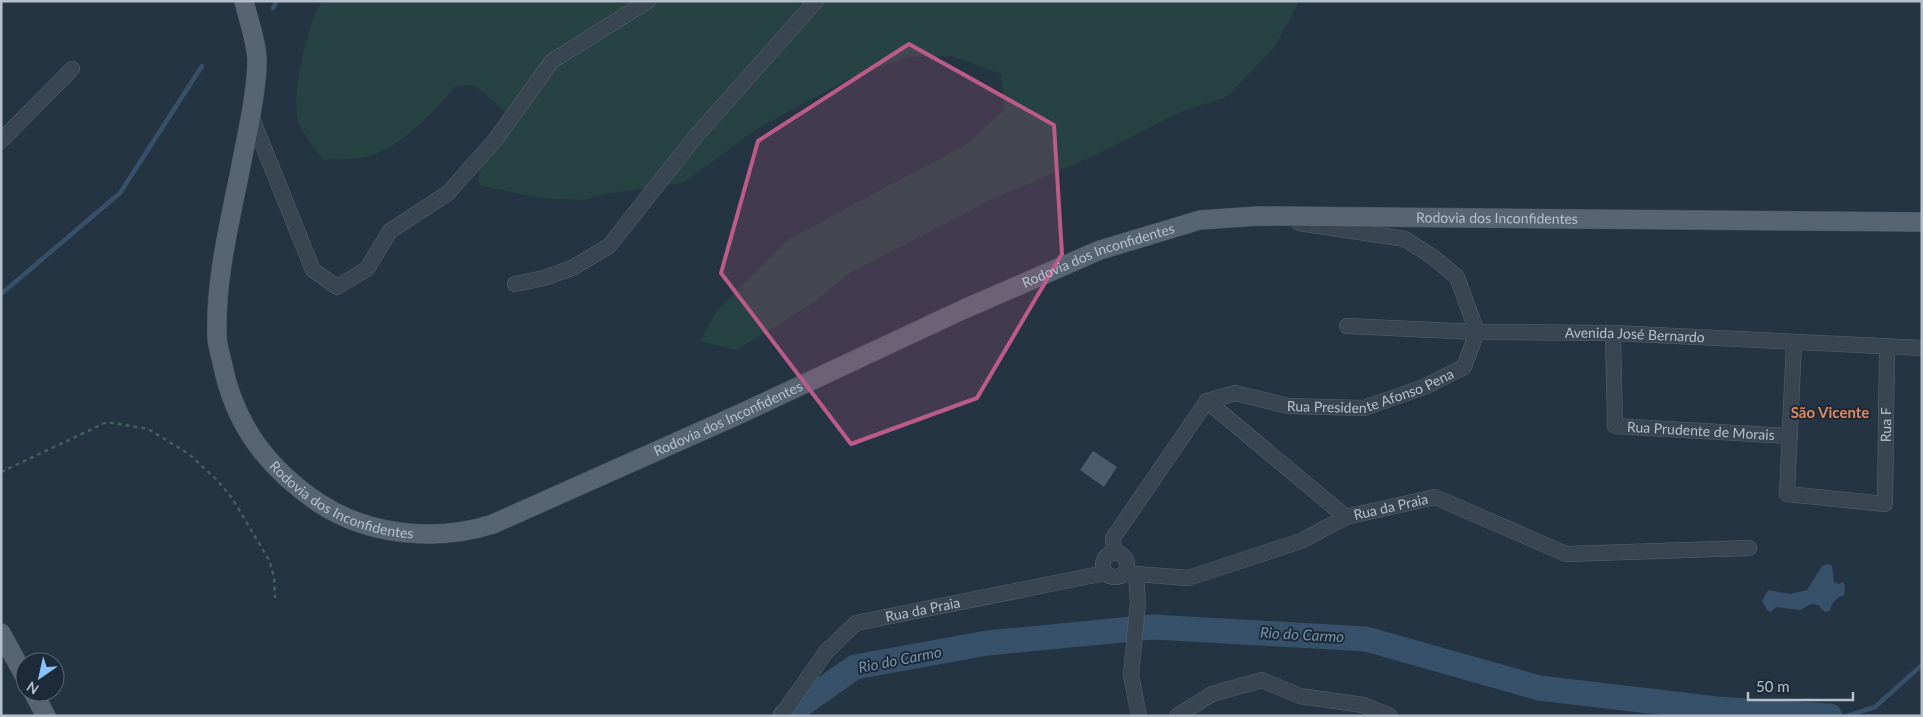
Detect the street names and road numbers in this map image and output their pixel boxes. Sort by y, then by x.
street label: Rodovia dos Inconfidentes [1416,208,1578,227]
street label: Rodovia dos Inconfidentes [1019,219,1177,291]
street label: Avenida José Bernardo [1565,324,1705,345]
street label: Rua Presidente Afonso Pena [1287,365,1456,416]
street label: Rodovia dos Inconfidentes [651,377,805,459]
street label: Rua F [1877,407,1894,442]
street label: Rua Prudente de Morais [1627,418,1775,443]
street label: Rodovia dos Inconfidentes [266,457,414,541]
street label: Rua da Praia [1352,490,1430,523]
street label: Rua da Praia [884,593,961,625]

